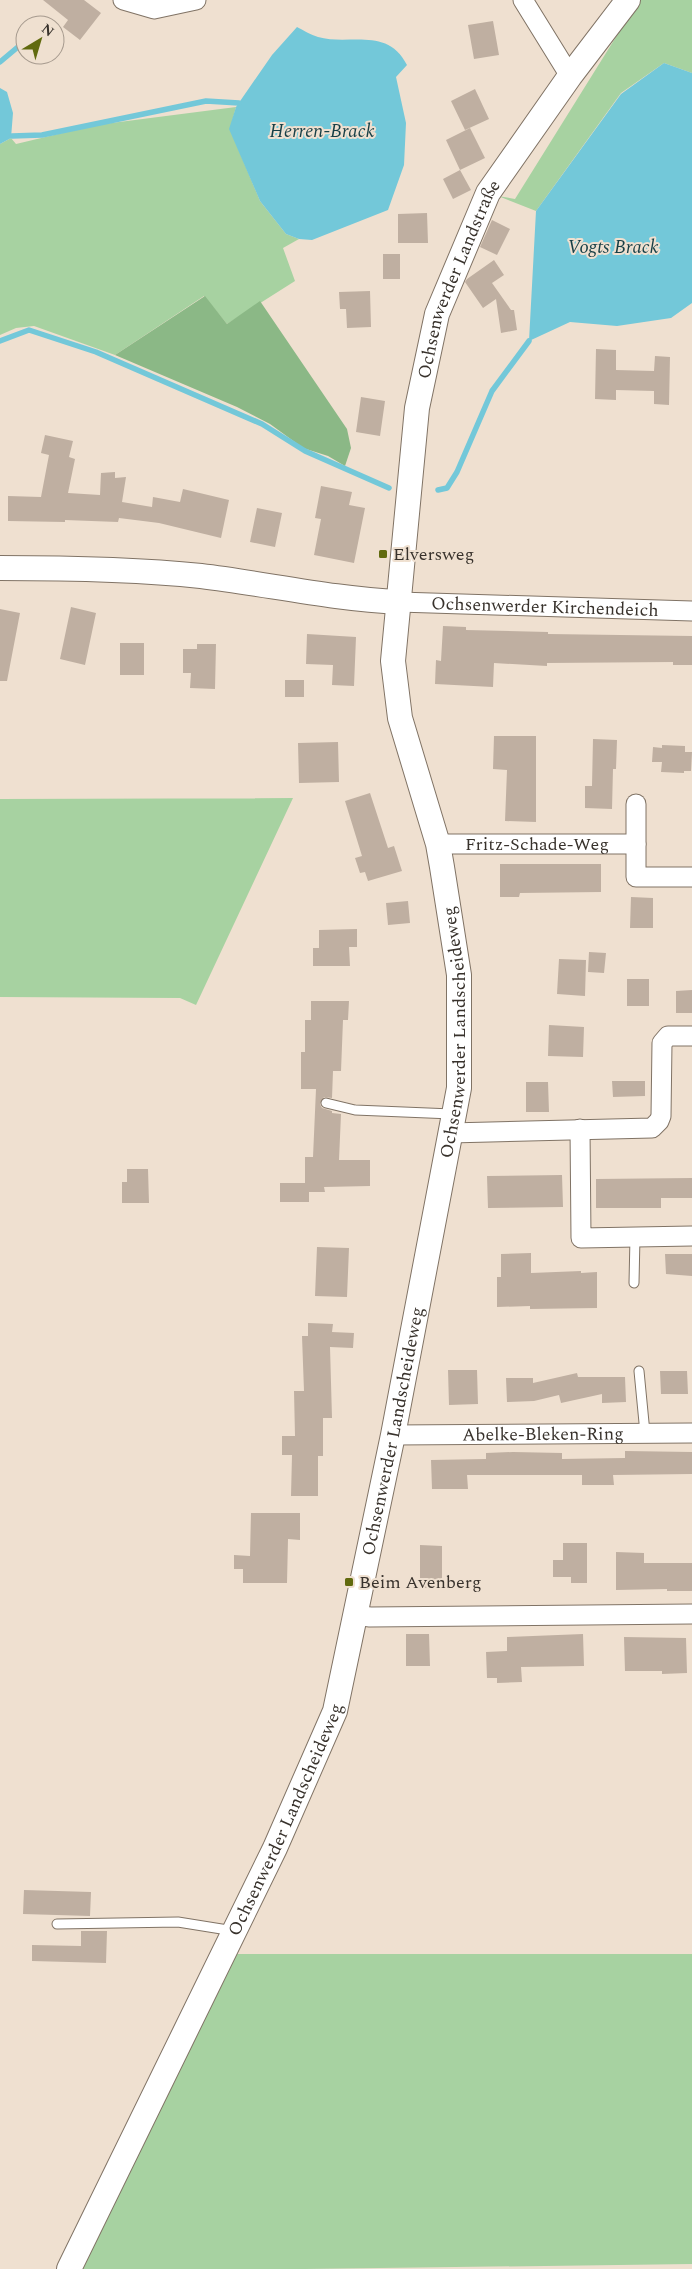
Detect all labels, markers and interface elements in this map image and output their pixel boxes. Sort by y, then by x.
north arrow [15,15,65,65]
text: N [37,18,59,42]
water label: Herren-Brack [269,117,375,146]
street label: Ochsenwerder Landstraße [411,174,507,381]
water label: Vogts Brack [567,233,659,262]
place label: Elversweg [393,541,474,568]
marker: Elversweg [377,548,389,560]
street label: Ochsenwerder Kirchendeich [431,590,659,624]
street label: Fritz-Schade-Weg [465,831,609,858]
street label: Ochsenwerder Landscheideweg [433,905,473,1160]
street label: Ochsenwerder Landscheideweg [355,1305,431,1558]
street label: Abelke-Bleken-Ring [462,1420,624,1449]
place label: Beim Avenberg [359,1569,482,1596]
marker: Beim Avenberg [343,1576,355,1588]
street label: Ochsenwerder Landscheideweg [221,1701,350,1941]

